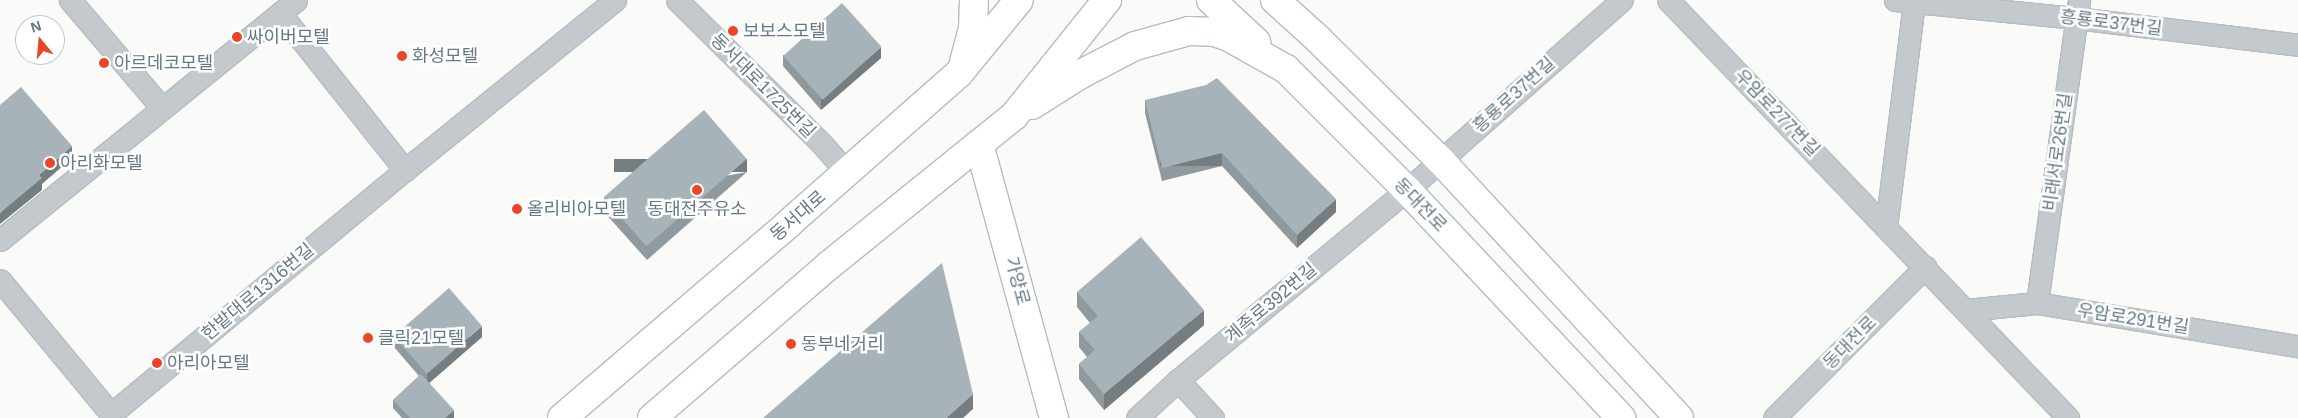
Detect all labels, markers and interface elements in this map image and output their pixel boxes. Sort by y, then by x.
street label: 흥룡로37번길 [2059,6,2163,40]
north arrow [15,15,65,65]
text: N [29,17,43,36]
place label: 보보스모텔 [743,20,826,42]
marker: 보보스모텔 [727,25,739,37]
place label: 싸이버모텔 [247,26,330,48]
street label: 동서대로1725번길 [706,29,820,143]
marker: 싸이버모텔 [231,31,243,43]
place label: 화성모텔 [412,45,478,67]
marker: 화성모텔 [396,50,408,62]
place label: 아르데코모텔 [114,52,213,74]
street label: 흥룡로37번길 [1469,53,1559,137]
marker: 아르데코모텔 [98,57,110,69]
street label: 우암로277번길 [1730,65,1824,161]
street label: 비래서로26번길 [2039,91,2077,213]
place label: 아리화모텔 [60,152,143,174]
marker: 아리화모텔 [44,157,56,169]
street label: 동대전로 [1389,174,1451,236]
marker: 동대전주유소 [691,184,703,196]
street label: 동서대로 [766,186,830,246]
place label: 올리비아모텔 [527,198,626,220]
place label: 동대전주유소 [647,198,747,220]
marker: 올리비아모텔 [511,203,523,215]
street label: 한밭대로1316번길 [198,239,318,345]
street label: 가양로 [1000,254,1034,308]
street label: 계족로392번길 [1221,258,1321,348]
street label: 우암로291번길 [2076,300,2190,338]
street label: 동대전로 [1819,312,1881,374]
place label: 클릭21모텔 [378,327,464,349]
marker: 클릭21모텔 [362,332,374,344]
place label: 동부네거리 [801,333,884,355]
marker: 동부네거리 [785,338,797,350]
place label: 아리아모텔 [167,352,250,374]
marker: 아리아모텔 [151,357,163,369]

